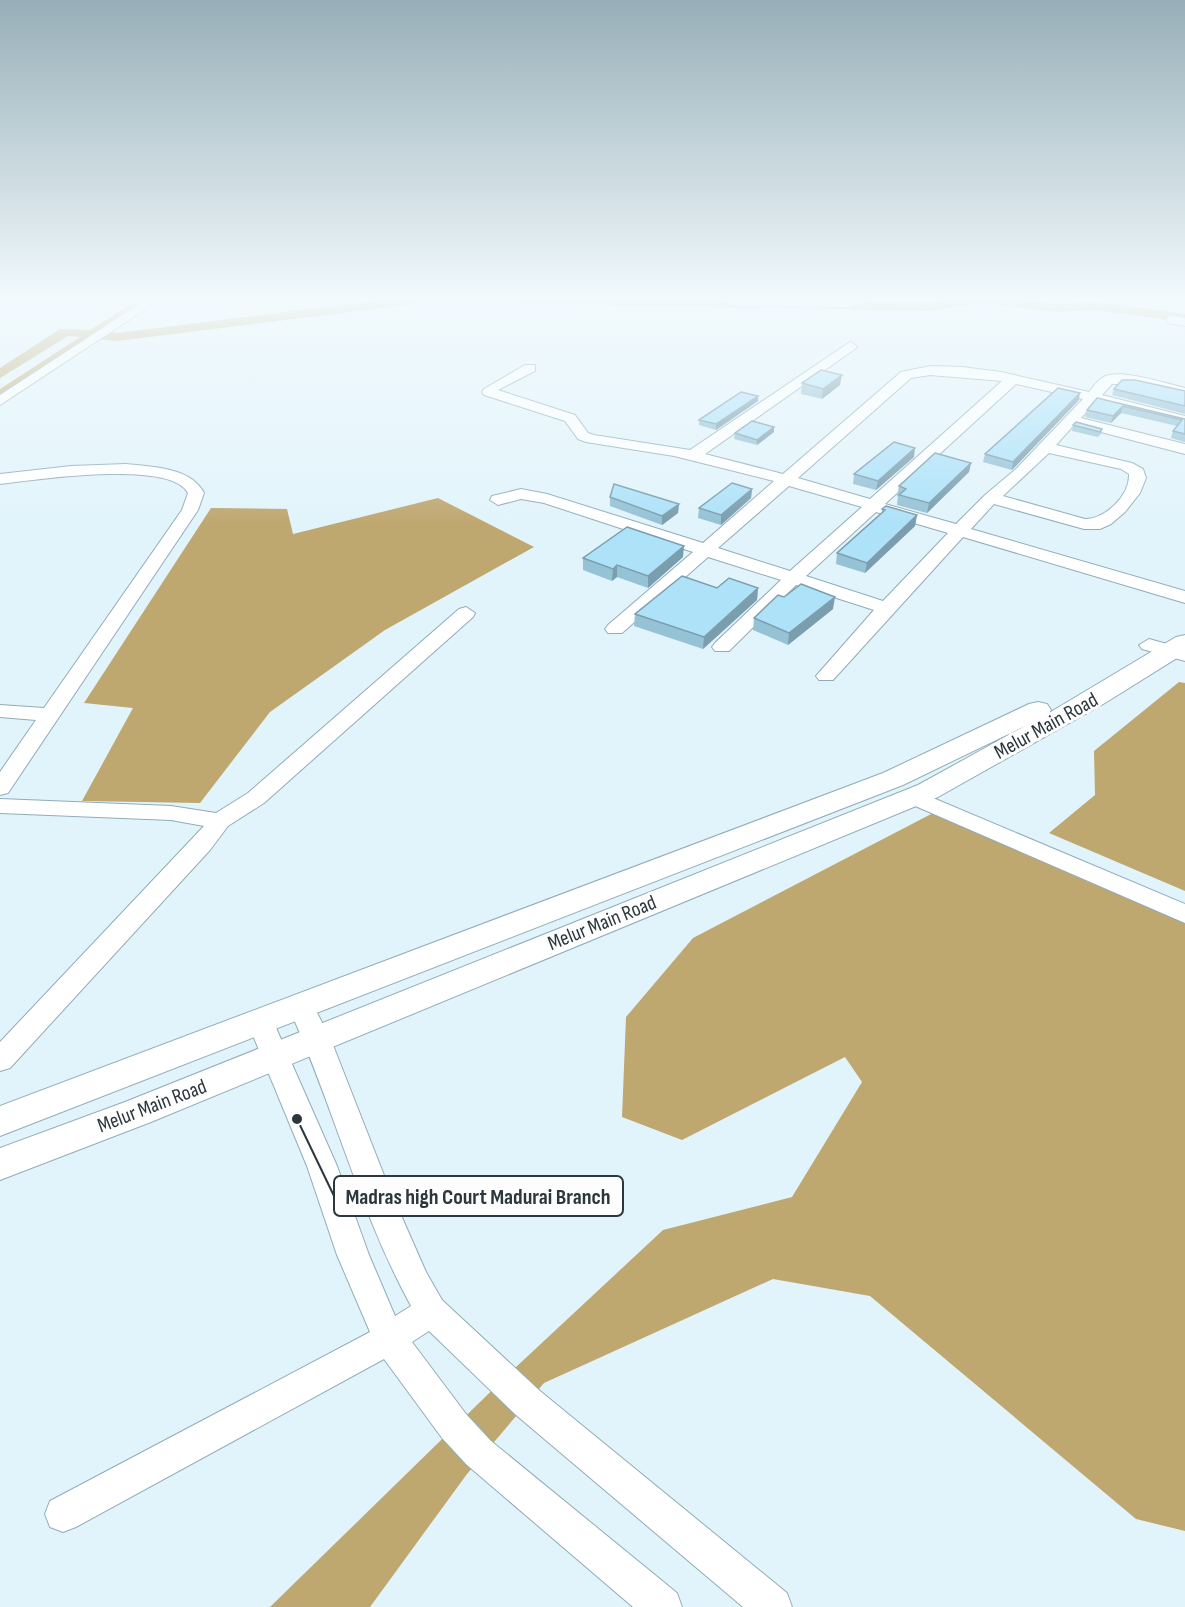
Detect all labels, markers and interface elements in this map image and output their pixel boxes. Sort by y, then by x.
street label: Melur Main Road [990,687,1102,765]
street label: Melur Main Road [544,890,660,956]
street label: Melur Main Road [94,1074,210,1138]
callout: Madras high Court Madurai Branch [334,1176,623,1216]
text: Madras high Court Madurai Branch [345,1184,611,1211]

